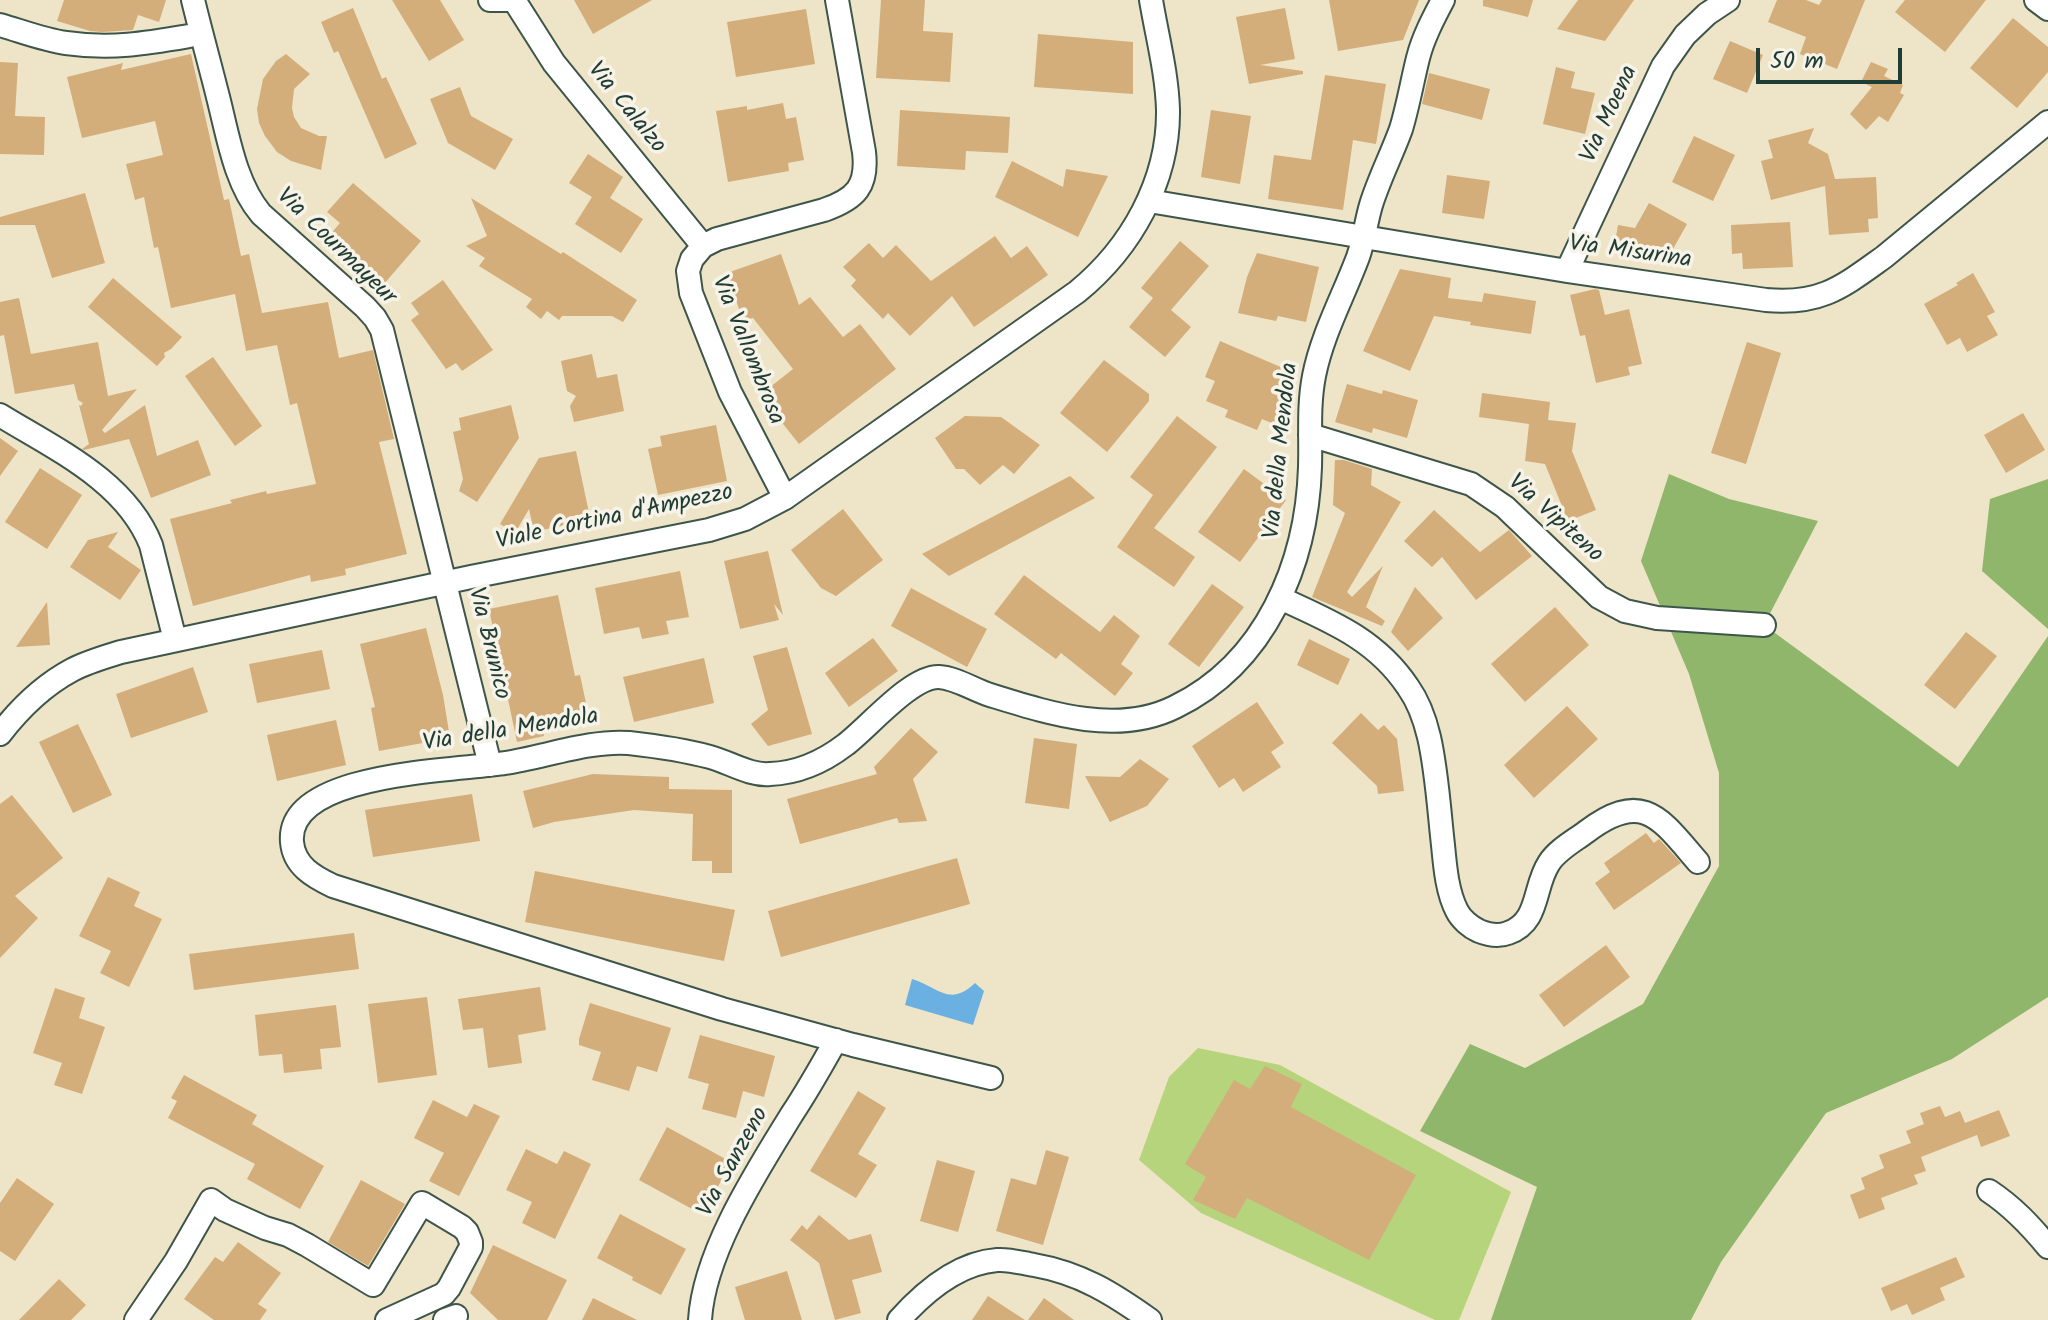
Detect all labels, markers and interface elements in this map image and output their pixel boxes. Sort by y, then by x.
scale bar [1760,32,1906,82]
text: 50 m [1770,42,1824,81]
street label: Via Calalzo [579,57,671,161]
street label: Via Moena [1576,62,1646,168]
street label: Via Courmayeur [269,183,401,313]
street label: Via Misurina [1567,231,1693,277]
street label: Via Vallombrosa [703,272,789,430]
street label: Via della Mendola [1259,361,1307,541]
street label: Via Vipiteno [1500,470,1608,570]
street label: Viale Cortina d'Ampezzo [494,480,736,558]
street label: Via Brunico [459,585,515,703]
street label: Via della Mendola [421,704,601,760]
street label: Via Sanzeno [693,1103,777,1223]

